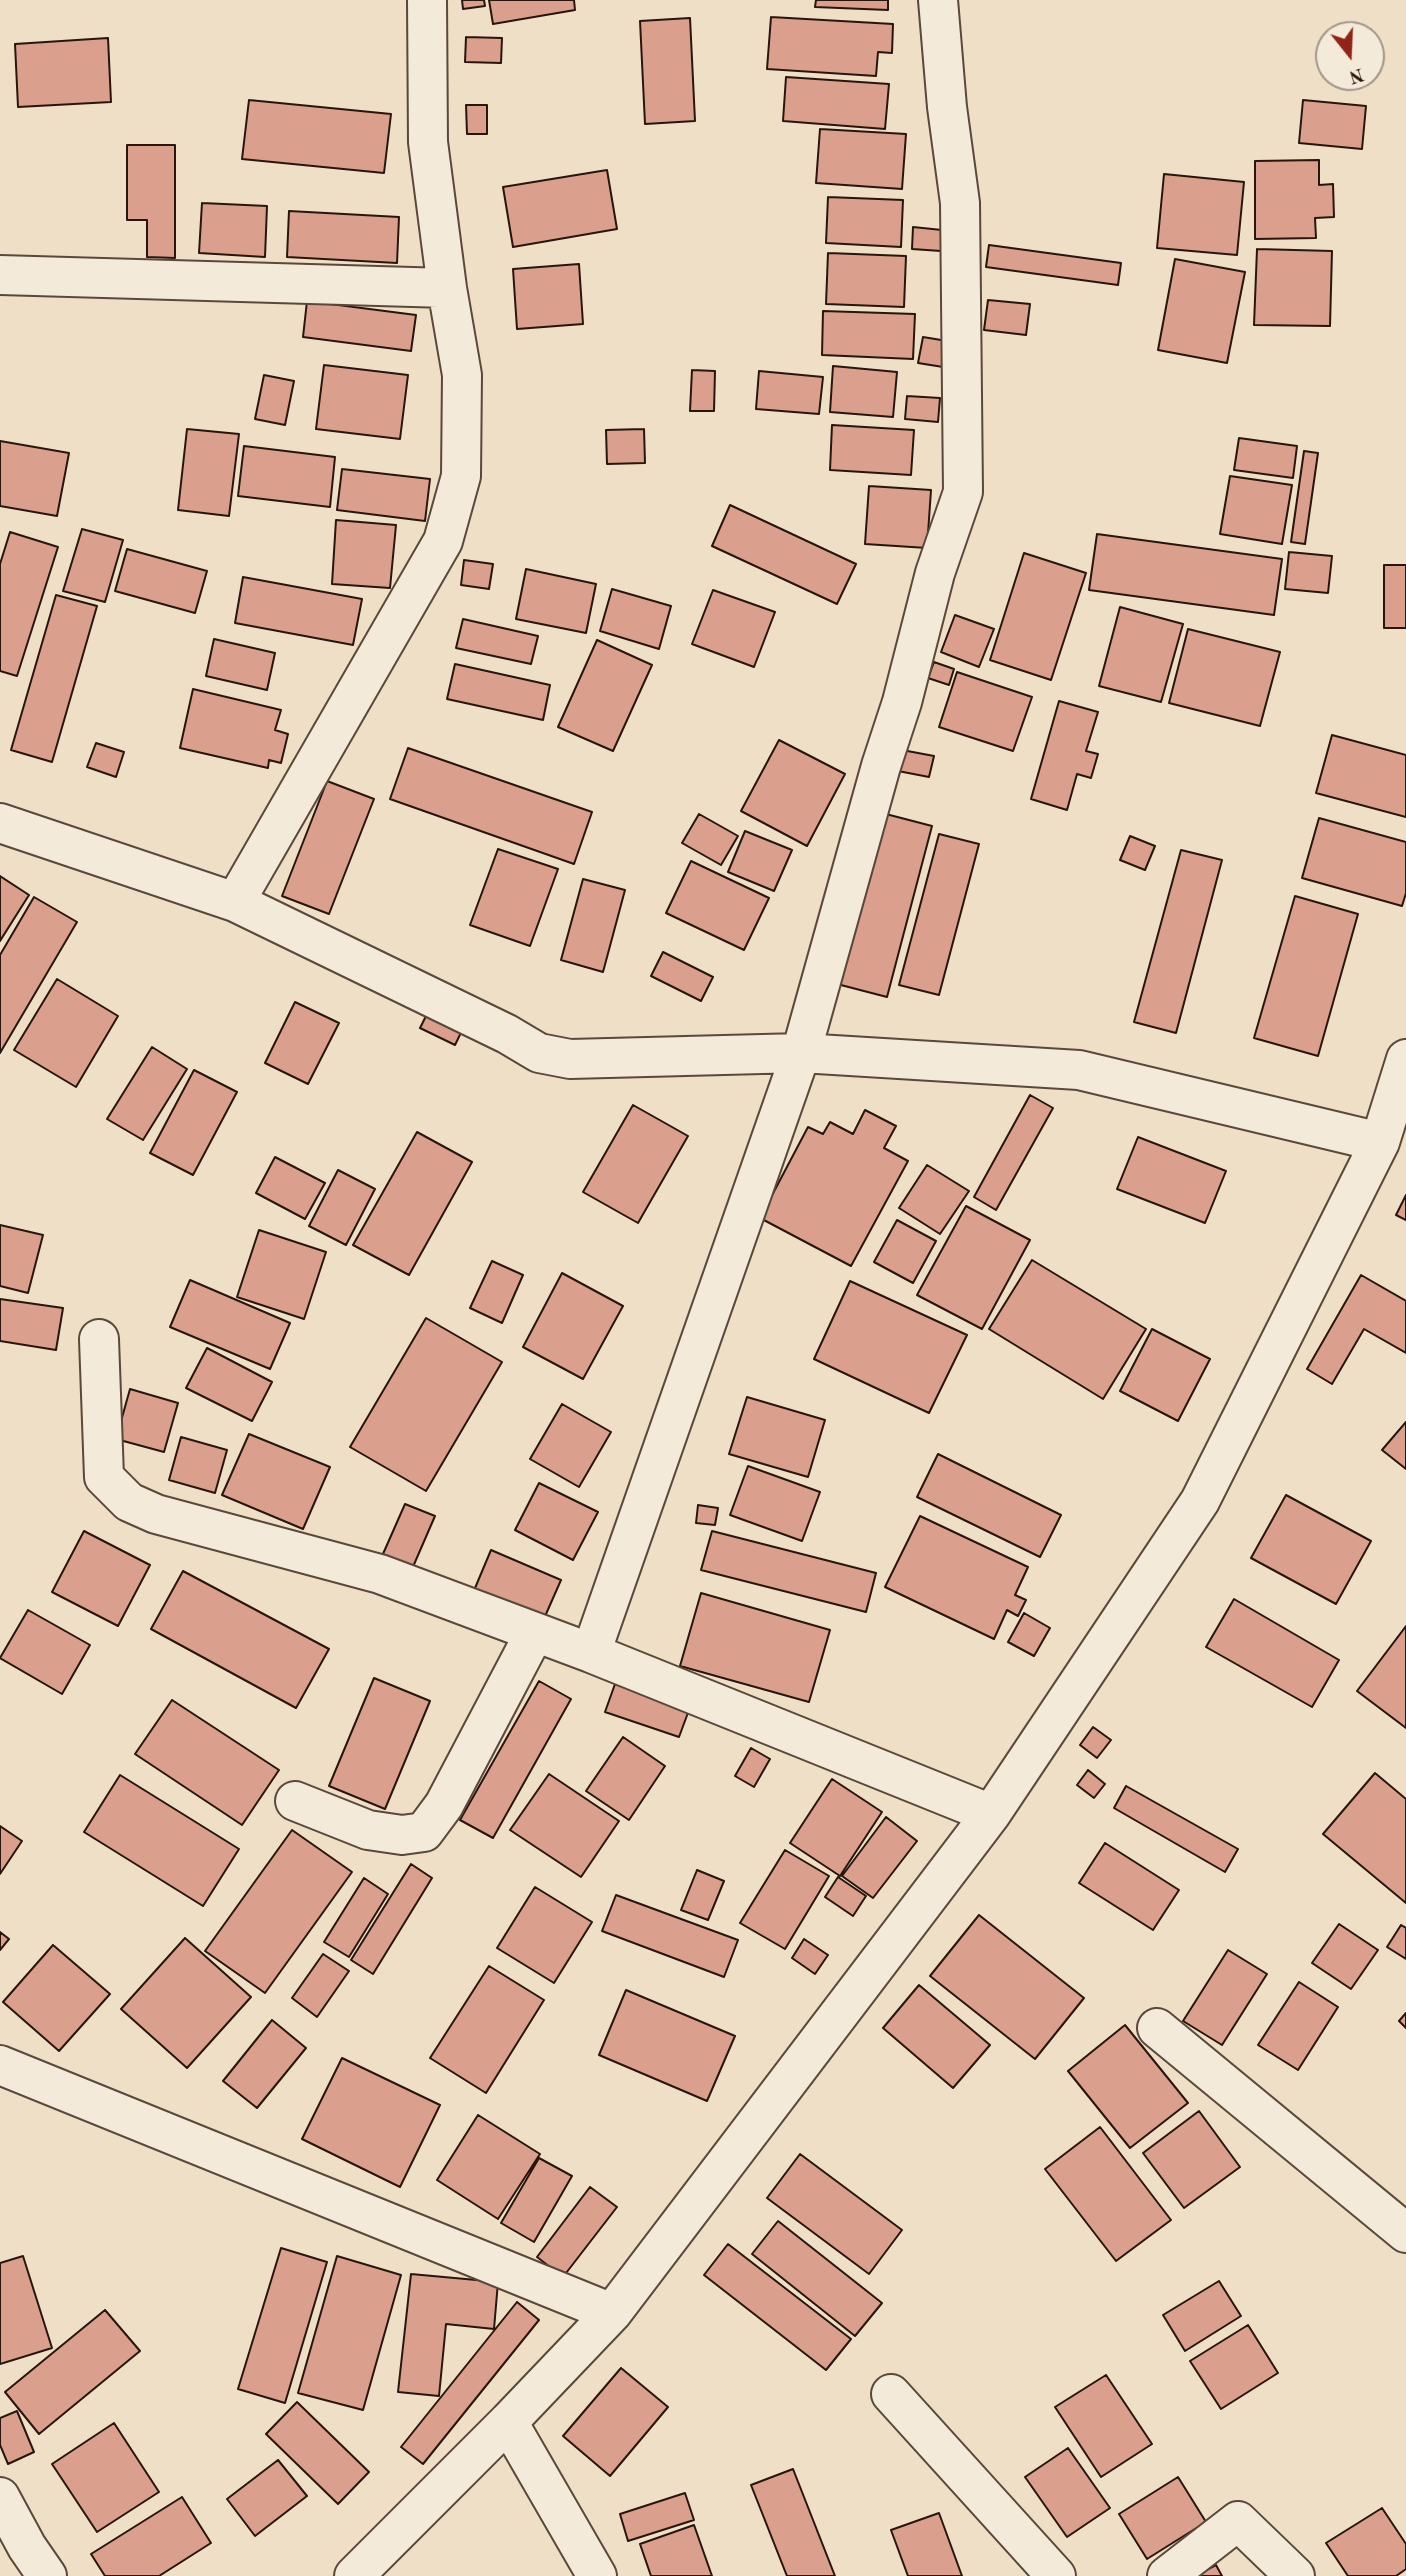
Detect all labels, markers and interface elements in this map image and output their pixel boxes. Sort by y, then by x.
north arrow [1315,21,1385,91]
text: N [1346,63,1366,86]

